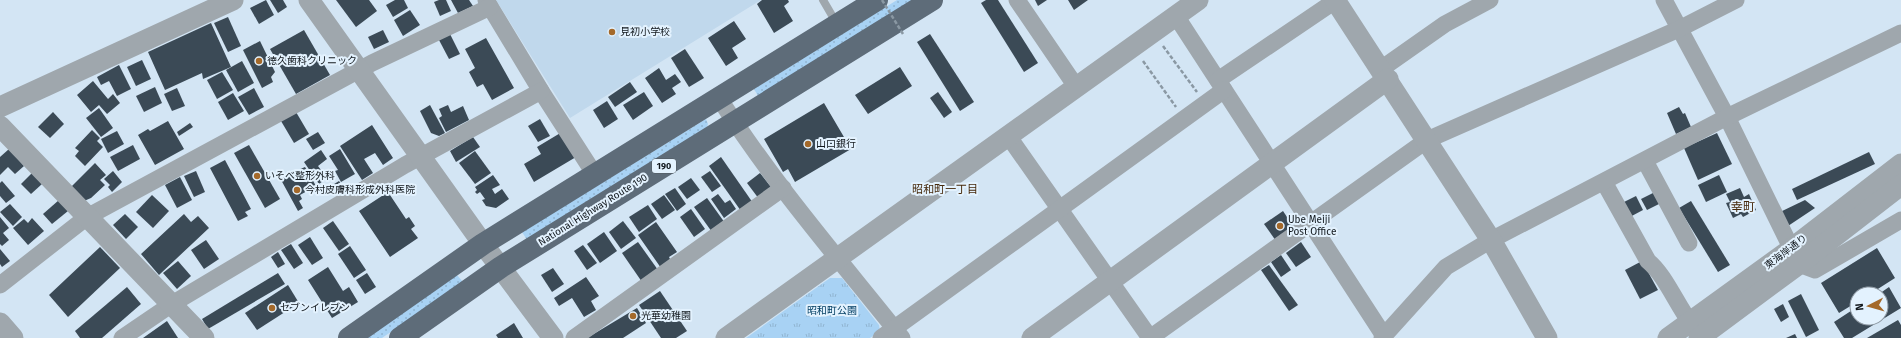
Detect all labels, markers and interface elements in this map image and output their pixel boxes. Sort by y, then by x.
place label: 見初小学校 [620,26,670,38]
marker: 見初小学校 [607,27,617,37]
place label: 徳久歯科クリニック [267,55,357,67]
marker: 徳久歯科クリニック [254,56,264,66]
place label: 山口銀行 [816,138,856,150]
marker: 山口銀行 [803,139,813,149]
road number: 190 [652,159,676,173]
place label: いそべ整形外科 [265,170,335,182]
marker: いそべ整形外科 [252,171,262,181]
street label: National Highway Route 190 [536,171,650,249]
district label: 昭和町一丁目 [912,183,978,196]
place label: 今村皮膚科形成外科医院 [305,184,415,196]
marker: 今村皮膚科形成外科医院 [292,185,302,195]
district label: 幸町 [1731,200,1755,214]
place label: Ube Meiji Post Office [1288,214,1336,238]
marker: Ube Meiji Post Office [1275,221,1285,231]
street label: 東海岸通り [1762,232,1810,272]
north arrow [1849,286,1889,326]
place label: セブンイレブン [280,302,350,314]
marker: セブンイレブン [267,303,277,313]
text: N [1853,303,1866,311]
park label: 昭和町公園 [807,305,857,317]
place label: 光華幼稚園 [641,310,691,322]
marker: 光華幼稚園 [628,311,638,321]

